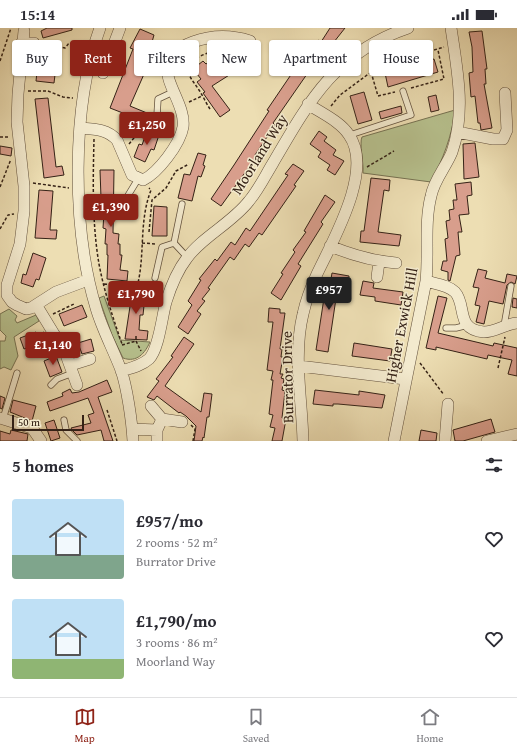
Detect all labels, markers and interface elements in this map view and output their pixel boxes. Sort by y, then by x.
text: 15:14 [20,4,55,25]
chip: Buy [12,40,62,76]
chip: Rent [70,40,126,76]
chip: Filters [134,40,199,76]
chip: New [207,40,261,76]
chip: Apartment [269,40,361,76]
chip: House [369,40,433,76]
street label: Moorland Way [226,109,292,198]
pin: £1,250 [114,112,180,146]
text: £1,250 [128,115,166,134]
pin: £1,390 [78,194,144,228]
text: £1,390 [92,197,130,216]
street label: Higher Exwick Hill [380,266,422,384]
pin: £957 [305,277,353,311]
text: £957 [316,280,342,299]
pin: £1,790 [103,281,169,315]
text: £1,790 [117,284,155,303]
street label: Burrator Drive [276,331,298,423]
pin: £1,140 [20,332,86,366]
text: £1,140 [34,335,72,354]
scale bar [12,413,84,432]
text: 50 m [18,414,40,430]
text: 5 homes [12,453,74,478]
icon: filters [483,454,505,476]
text: £957/mo [136,508,203,533]
icon: home [44,515,92,563]
icon: heart [483,528,505,550]
text: 2 rooms · 52 m² [136,533,218,552]
text: Burrator Drive [136,552,216,571]
text: £1,790/mo [136,608,217,633]
icon: home [44,615,92,663]
icon: heart [483,628,505,650]
text: 3 rooms · 86 m² [136,633,218,652]
text: Moorland Way [136,652,215,671]
tab: Map [74,706,96,746]
tab: Saved [243,706,269,746]
tab: Home [416,706,443,746]

